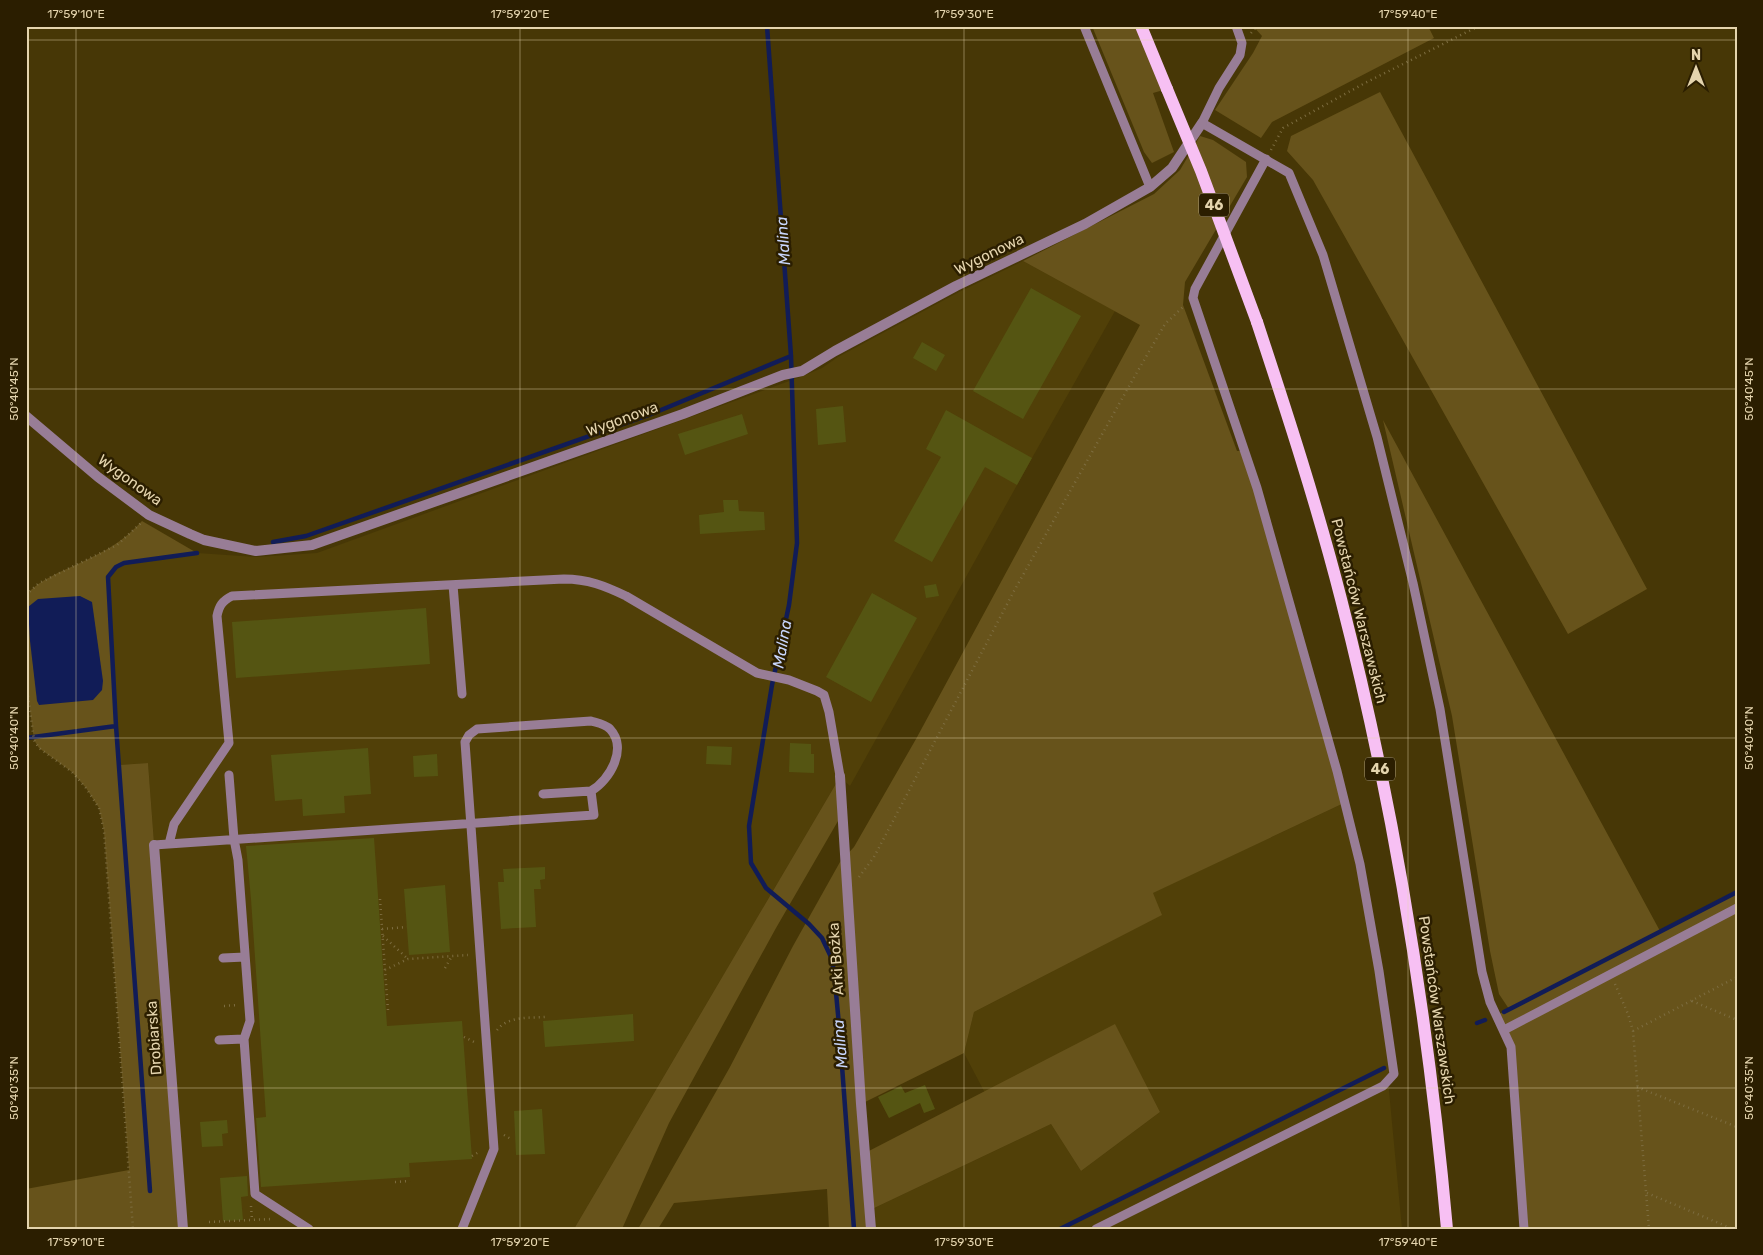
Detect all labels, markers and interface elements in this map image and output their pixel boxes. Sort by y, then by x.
text: 17°59'10"E [47,7,105,21]
text: 17°59'20"E [490,7,550,21]
text: 17°59'30"E [934,7,994,21]
text: 17°59'40"E [1378,7,1438,21]
north arrow [1670,42,1720,92]
text: N [1691,47,1701,64]
road number: 46 [1199,194,1229,216]
water label: Malina [772,216,794,266]
street label: Wygonowa [951,229,1027,279]
text: 50°40'45"N [7,357,21,421]
text: 50°40'45"N [1742,357,1756,421]
street label: Wygonowa [584,398,660,440]
street label: Wygonowa [94,451,166,509]
street label: Powstańców Warszawskich [1327,517,1391,705]
water label: Malina [768,618,796,670]
text: 50°40'40"N [7,706,21,770]
text: 50°40'40"N [1742,706,1756,770]
road number: 46 [1365,758,1395,781]
street label: Powstańców Warszawskich [1415,915,1459,1105]
street label: Arki Bożka [824,922,848,996]
street label: Drobiarska [142,1000,166,1076]
water label: Malina [828,1019,852,1069]
text: 50°40'35"N [7,1056,21,1120]
text: 50°40'35"N [1742,1056,1756,1120]
text: 17°59'10"E [47,1235,105,1249]
text: 17°59'20"E [490,1235,550,1249]
text: 17°59'30"E [934,1235,994,1249]
text: 17°59'40"E [1378,1235,1438,1249]

